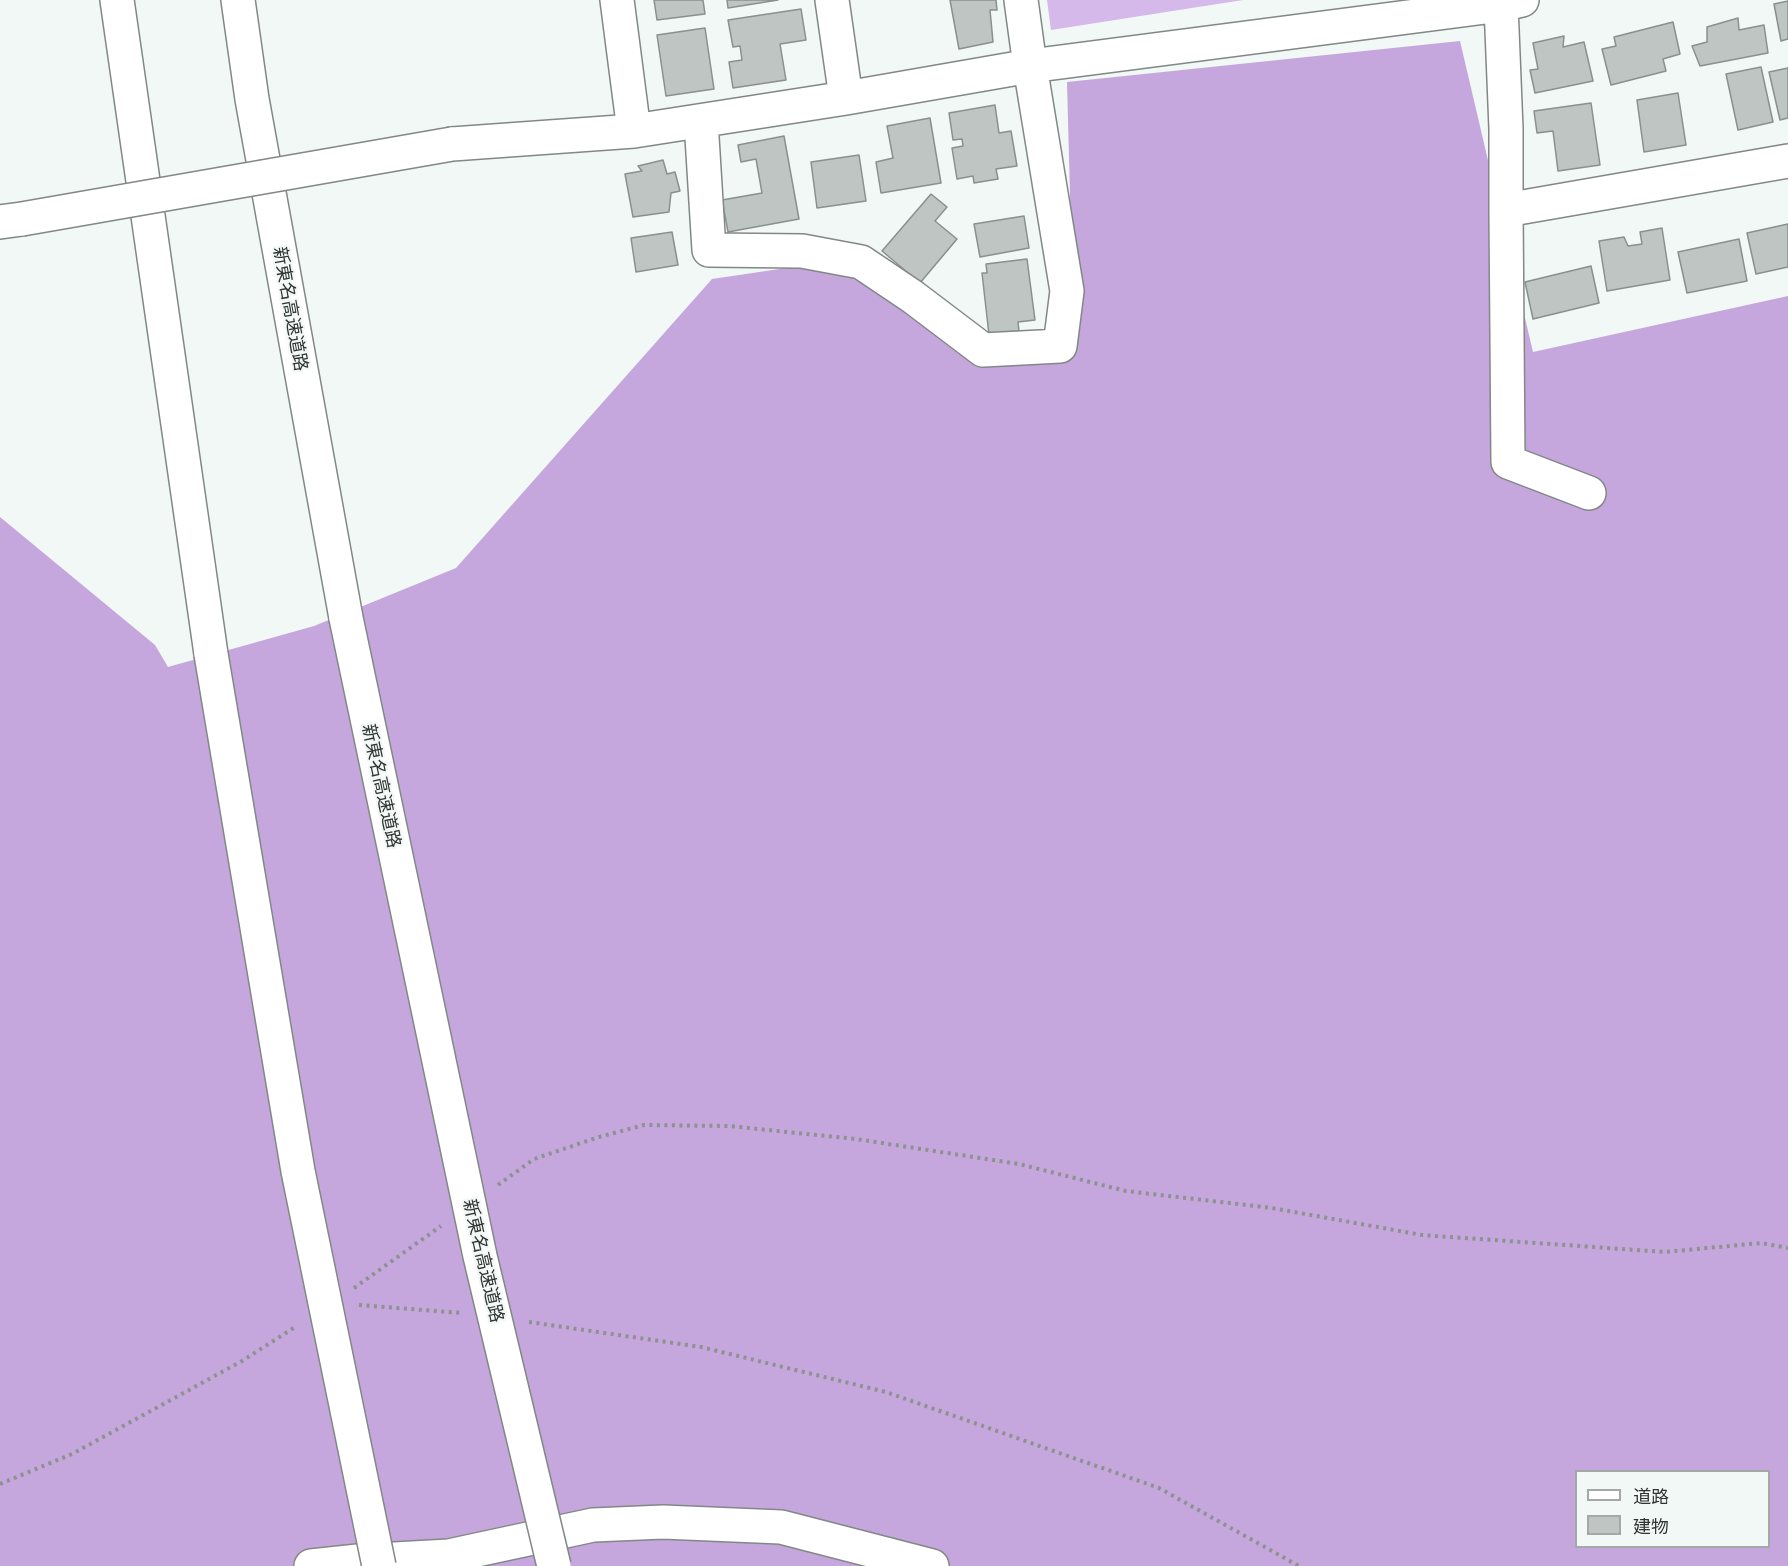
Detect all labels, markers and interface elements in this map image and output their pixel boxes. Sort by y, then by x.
street label: 新東名高速道路 [268,245,312,373]
street label: 新東名高速道路 [357,722,405,850]
street label: 新東名高速道路 [458,1197,508,1325]
legend [1575,1470,1770,1548]
text: 道路 [1633,1485,1669,1508]
text: 建物 [1633,1515,1669,1538]

